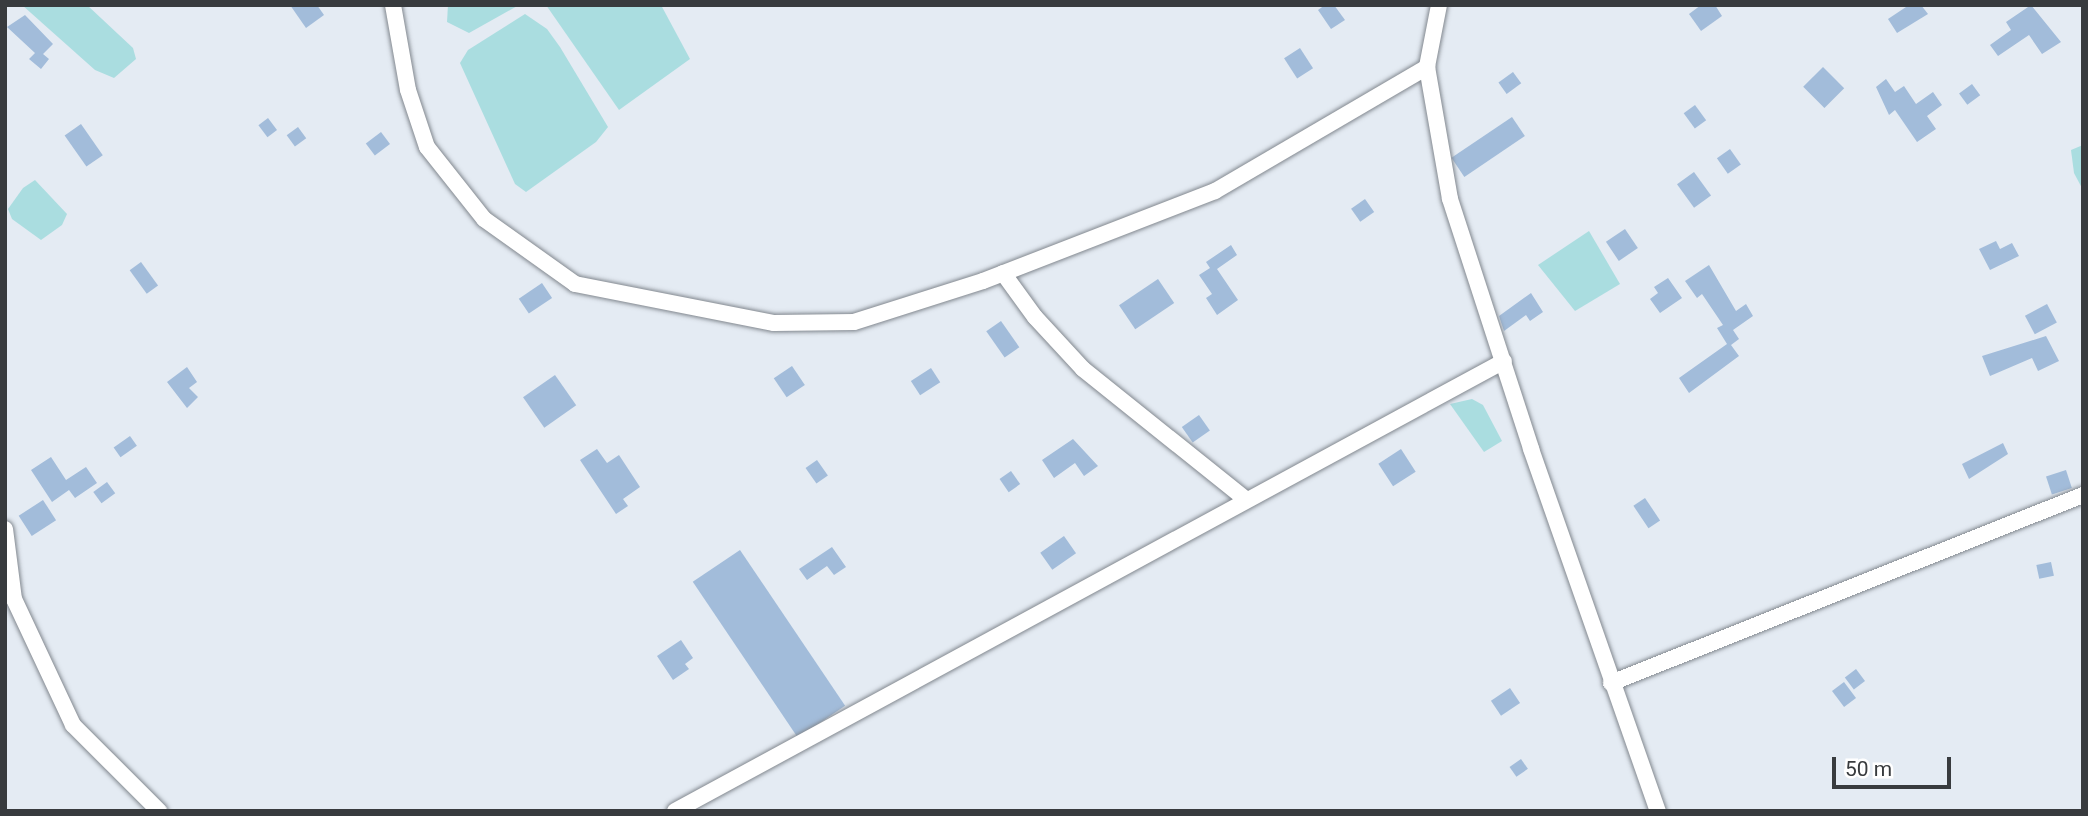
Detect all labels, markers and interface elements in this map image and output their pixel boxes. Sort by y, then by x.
scale bar [1836,742,1955,786]
text: 50 m [1845,757,1892,781]

